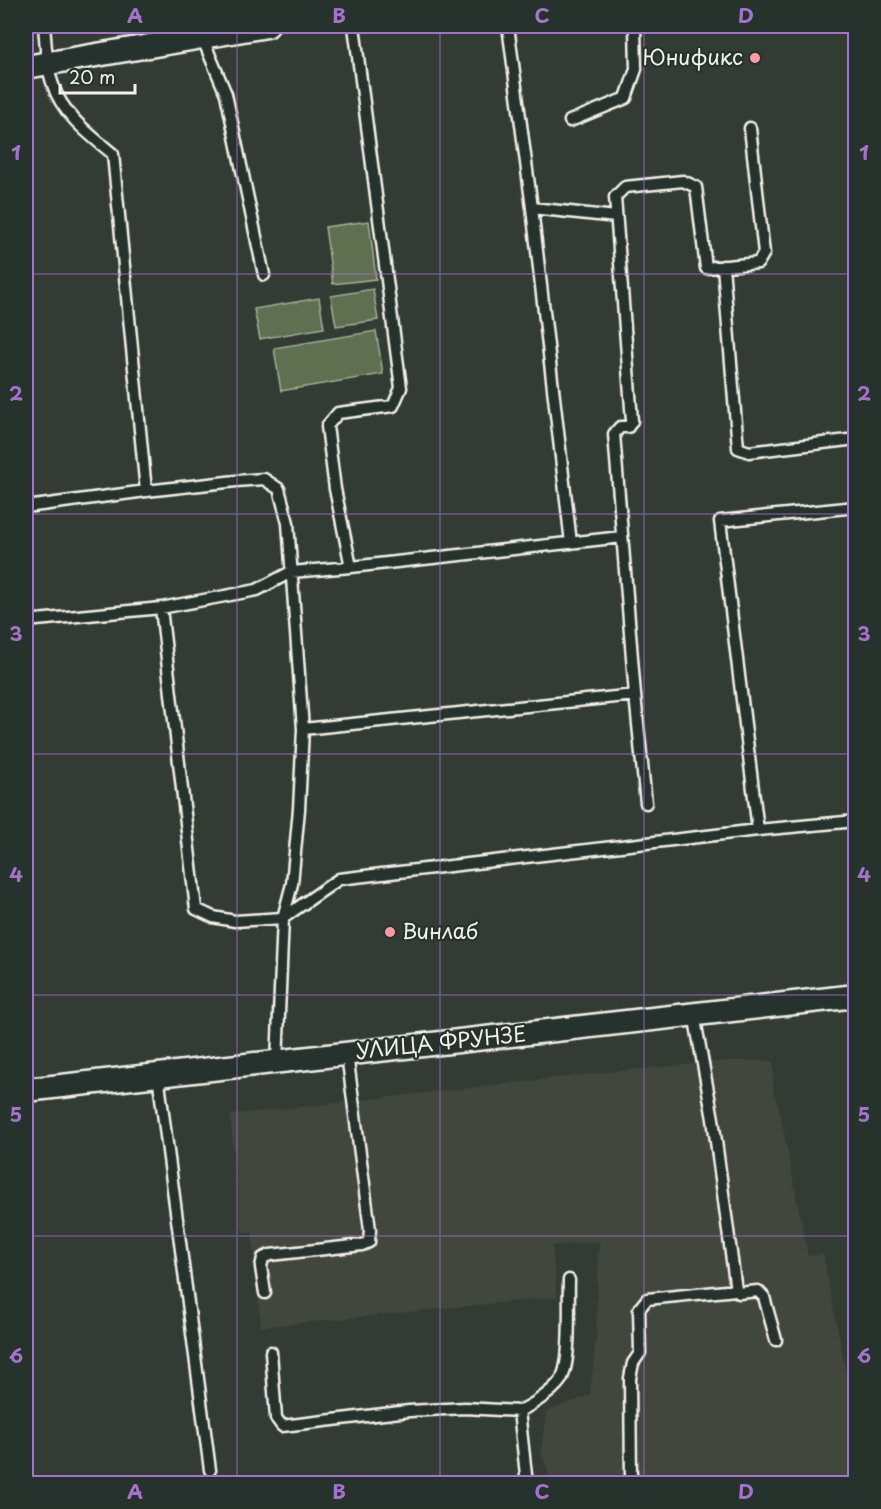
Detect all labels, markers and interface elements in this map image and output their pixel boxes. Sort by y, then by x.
text: A [127,0,143,30]
text: B [332,0,346,30]
text: C [534,0,550,30]
text: D [738,0,754,30]
place label: Юнификс [642,40,743,72]
marker: Юнификс [748,51,762,65]
scale bar [60,57,135,95]
text: 20 m [69,63,115,90]
text: 1 [11,137,21,167]
text: 1 [859,137,869,167]
text: 2 [9,378,23,408]
text: 2 [857,378,871,408]
text: 3 [9,618,23,648]
text: 3 [857,618,871,648]
text: 4 [9,859,23,889]
text: 4 [857,859,871,889]
place label: Винлаб [402,914,478,946]
marker: Винлаб [383,925,397,939]
street label: УЛИЦА ФРУНЗЕ [354,1016,527,1066]
text: 5 [10,1099,22,1129]
text: 5 [858,1099,870,1129]
text: 6 [9,1340,23,1370]
text: 6 [857,1340,871,1370]
text: A [127,1476,143,1506]
text: B [332,1476,346,1506]
text: C [534,1476,550,1506]
text: D [738,1476,754,1506]

